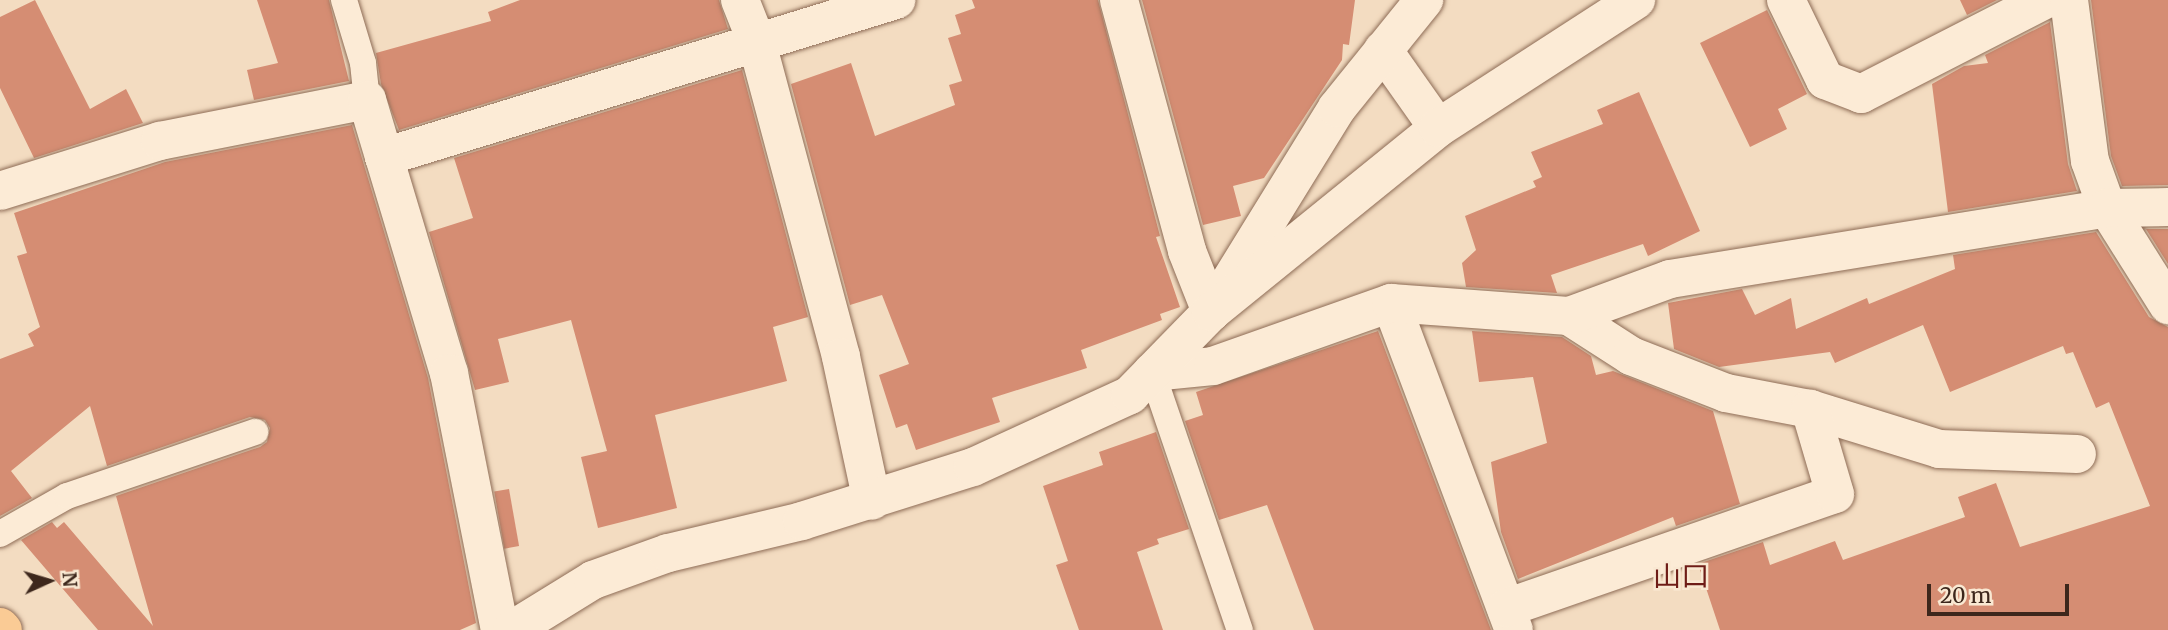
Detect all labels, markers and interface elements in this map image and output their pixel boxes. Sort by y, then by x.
north arrow [14,546,84,616]
district label: 山口 [1653,559,1709,593]
scale bar [1930,570,2072,614]
text: N [57,571,82,588]
text: 20 m [1940,582,1991,609]

